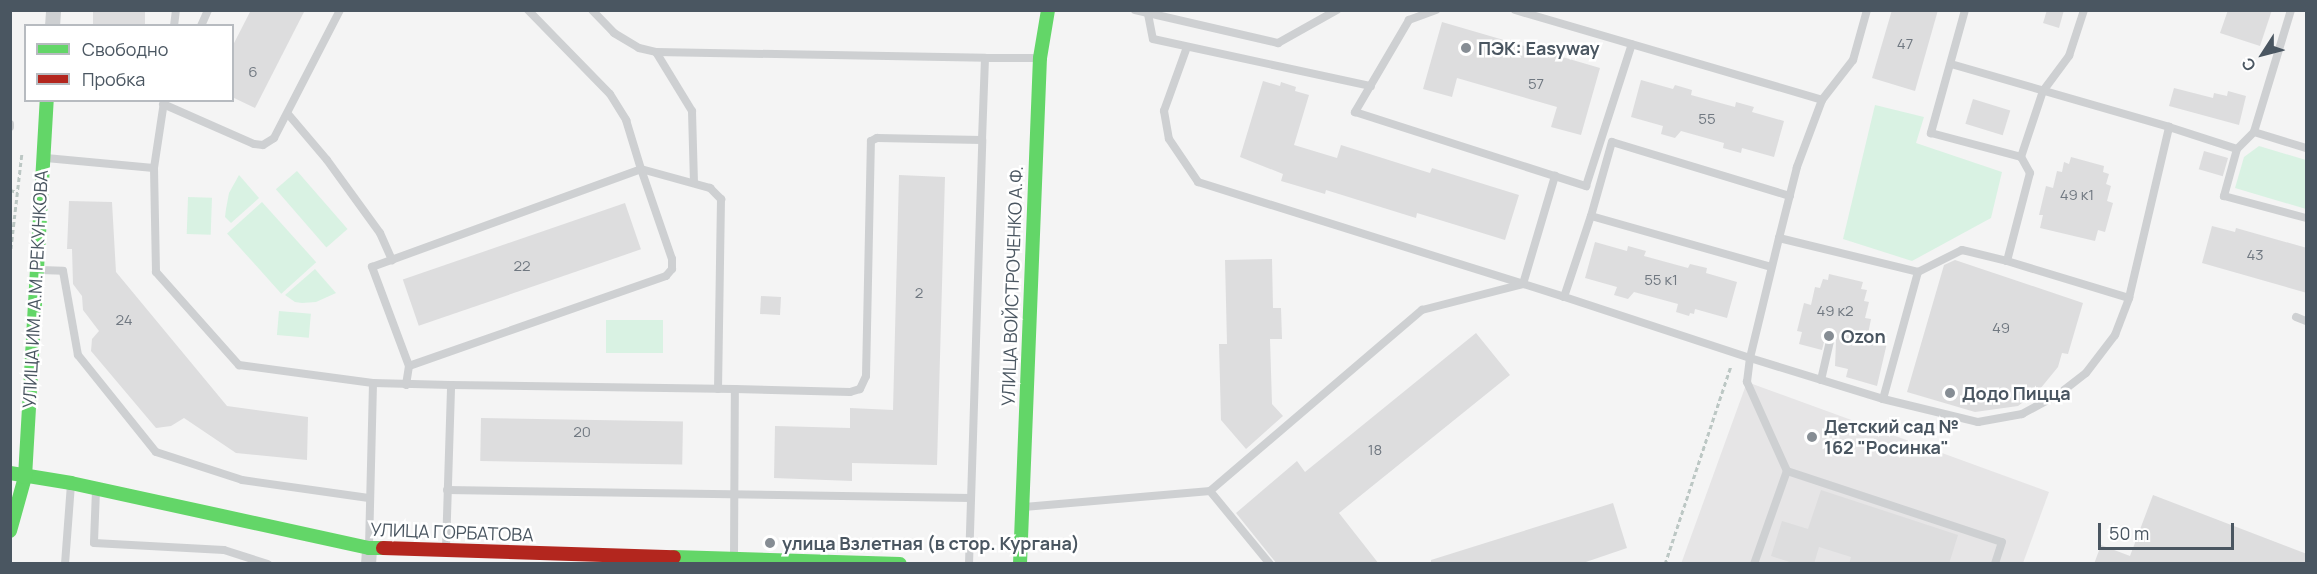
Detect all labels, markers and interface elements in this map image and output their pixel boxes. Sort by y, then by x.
legend [24,24,234,102]
north arrow [2233,24,2293,84]
house number: 47 [1897,35,1913,53]
text: Свободно [82,37,168,61]
place label: ПЭК: Easyway [1478,37,1600,59]
marker: ПЭК: Easyway [1459,41,1473,55]
text: С [2236,53,2261,76]
house number: 6 [248,63,258,81]
text: Пробка [82,67,145,91]
house number: 57 [1528,75,1544,93]
house number: 55 [1698,110,1716,128]
street label: УЛИЦА ВОЙСТРОЧЕНКО А.Ф. [997,166,1027,406]
street label: УЛИЦА ИМ. А.М. РЕКУНКОВА [18,169,52,409]
house number: 49 к1 [2060,186,2094,204]
house number: 43 [2246,246,2264,264]
house number: 22 [513,257,531,275]
house number: 55 к1 [1644,271,1678,289]
house number: 2 [915,284,923,302]
house number: 49 к2 [1817,302,1853,320]
house number: 24 [115,311,133,329]
house number: 49 [1992,319,2010,337]
place label: Ozon [1841,325,1886,347]
marker: Ozon [1822,329,1836,343]
place label: Додо Пицца [1962,382,2071,404]
marker: Додо Пицца [1943,386,1957,400]
place label: Детский сад № 162 "Росинка" [1824,416,1959,458]
house number: 20 [573,423,591,441]
marker: Детский сад № 162 "Росинка" [1805,430,1819,444]
house number: 18 [1368,441,1382,459]
scale bar [2101,511,2238,549]
street label: УЛИЦА ГОРБАТОВА [370,518,534,546]
text: 50 m [2109,521,2149,545]
place label: улица Взлетная (в стор. Кургана) [782,532,1080,554]
marker: улица Взлетная (в стор. Кургана) [763,536,777,550]

